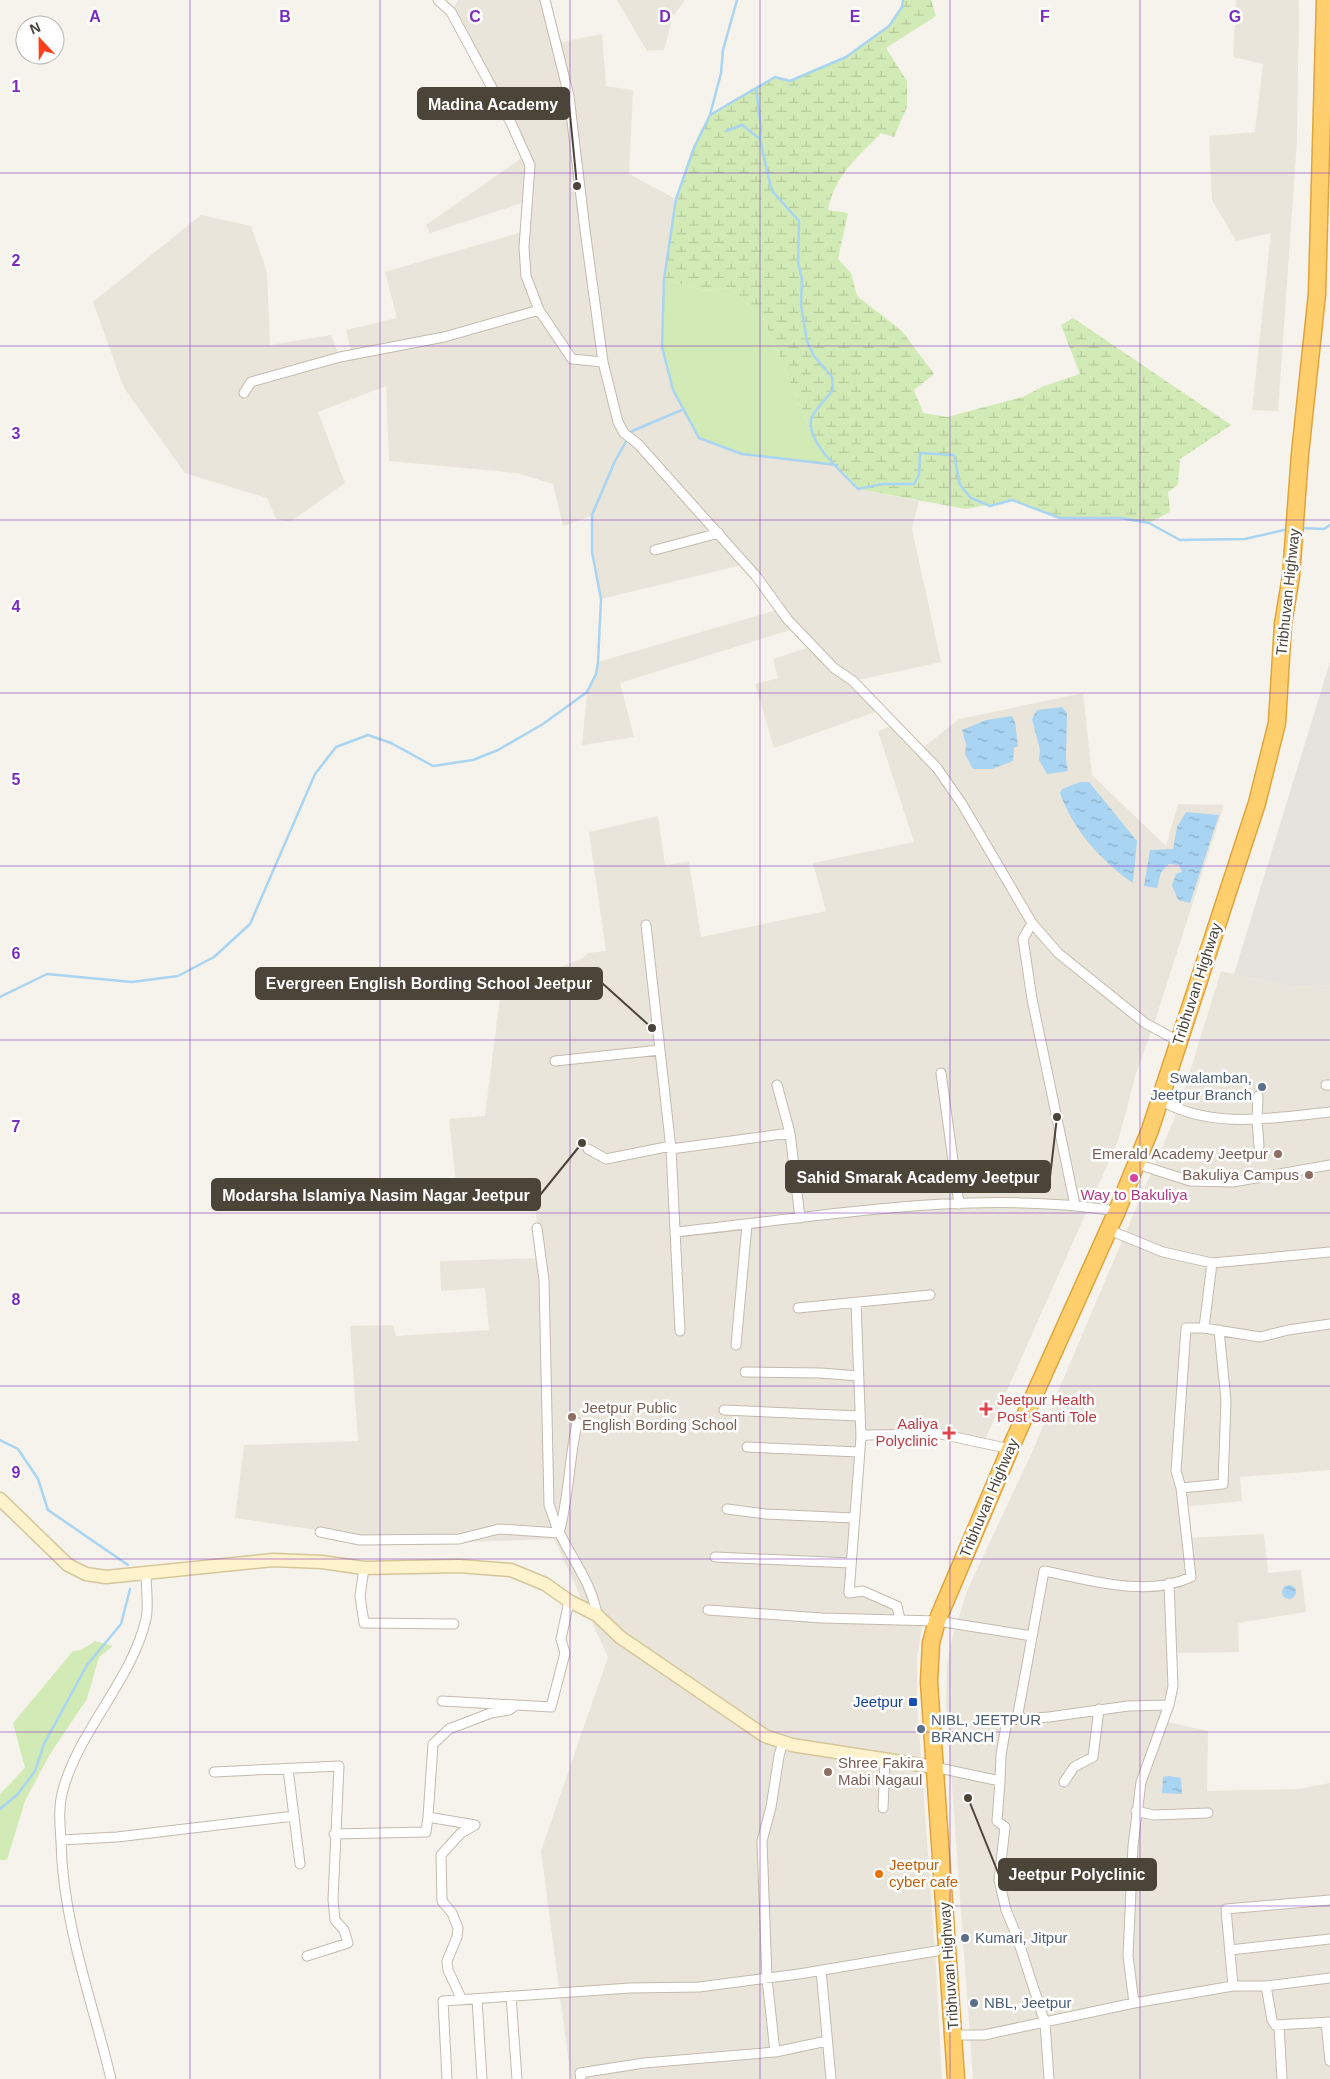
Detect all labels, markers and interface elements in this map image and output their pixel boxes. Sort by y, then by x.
text: A [89,8,101,25]
text: B [279,8,291,25]
text: C [469,8,481,25]
text: D [659,8,671,25]
text: E [850,8,861,25]
text: F [1040,8,1050,25]
text: G [1229,8,1241,25]
north arrow [15,15,65,65]
text: N [27,19,43,37]
text: 1 [12,78,21,95]
callout: Madina Academy [418,88,569,119]
text: Madina Academy [428,96,558,113]
text: 2 [12,252,21,269]
text: 3 [12,425,21,442]
street label: Tribhuvan Highway [1272,527,1303,656]
text: 4 [12,598,21,615]
text: 5 [12,771,21,788]
street label: Tribhuvan Highway [1169,920,1225,1047]
text: 6 [12,945,21,962]
callout: Evergreen English Bording School Jeetpur [256,968,602,999]
text: Evergreen English Bording School Jeetpur [266,975,592,992]
place label: Swalamban, Jeetpur Branch [1150,1069,1252,1103]
marker: Swalamban, Jeetpur Branch [1256,1081,1268,1093]
text: 7 [12,1118,21,1135]
place label: Emerald Academy Jeetpur [1092,1145,1268,1162]
marker: Emerald Academy Jeetpur [1272,1148,1284,1160]
callout: Sahid Smarak Academy Jeetpur [786,1161,1050,1192]
place label: Bakuliya Campus [1182,1166,1299,1183]
text: Sahid Smarak Academy Jeetpur [796,1169,1040,1186]
marker: Bakuliya Campus [1303,1169,1315,1181]
marker: Way to Bakuliya [1128,1172,1140,1184]
callout: Modarsha Islamiya Nasim Nagar Jeetpur [212,1179,540,1210]
place label: Way to Bakuliya [1081,1186,1188,1203]
text: Modarsha Islamiya Nasim Nagar Jeetpur [222,1187,530,1204]
text: 8 [12,1291,21,1308]
place label: Jeetpur Health Post Santi Tole [997,1391,1097,1425]
place label: Jeetpur Public English Bording School [582,1399,737,1433]
marker: Jeetpur Health Post Santi Tole [979,1402,993,1416]
marker: Jeetpur Public English Bording School [566,1411,578,1423]
place label: Aaliya Polyclinic [875,1415,939,1449]
marker: Aaliya Polyclinic [942,1426,956,1440]
street label: Tribhuvan Highway [956,1435,1022,1560]
text: 9 [12,1464,21,1481]
place label: Jeetpur [853,1693,903,1710]
marker: Jeetpur [907,1696,919,1708]
place label: NIBL, JEETPUR BRANCH [931,1711,1041,1745]
marker: NIBL, JEETPUR BRANCH [915,1723,927,1735]
place label: Shree Fakira Mabi Nagaul [838,1754,925,1788]
marker: Shree Fakira Mabi Nagaul [822,1766,834,1778]
place label: Jeetpur cyber cafe [889,1856,958,1890]
callout: Jeetpur Polyclinic [999,1859,1156,1890]
text: Jeetpur Polyclinic [1009,1866,1146,1883]
marker: Jeetpur cyber cafe [873,1868,885,1880]
street label: Tribhuvan Highway [936,1901,961,2030]
place label: Kumari, Jitpur [975,1929,1068,1946]
marker: Kumari, Jitpur [959,1932,971,1944]
place label: NBL, Jeetpur [984,1994,1072,2011]
marker: NBL, Jeetpur [968,1997,980,2009]

